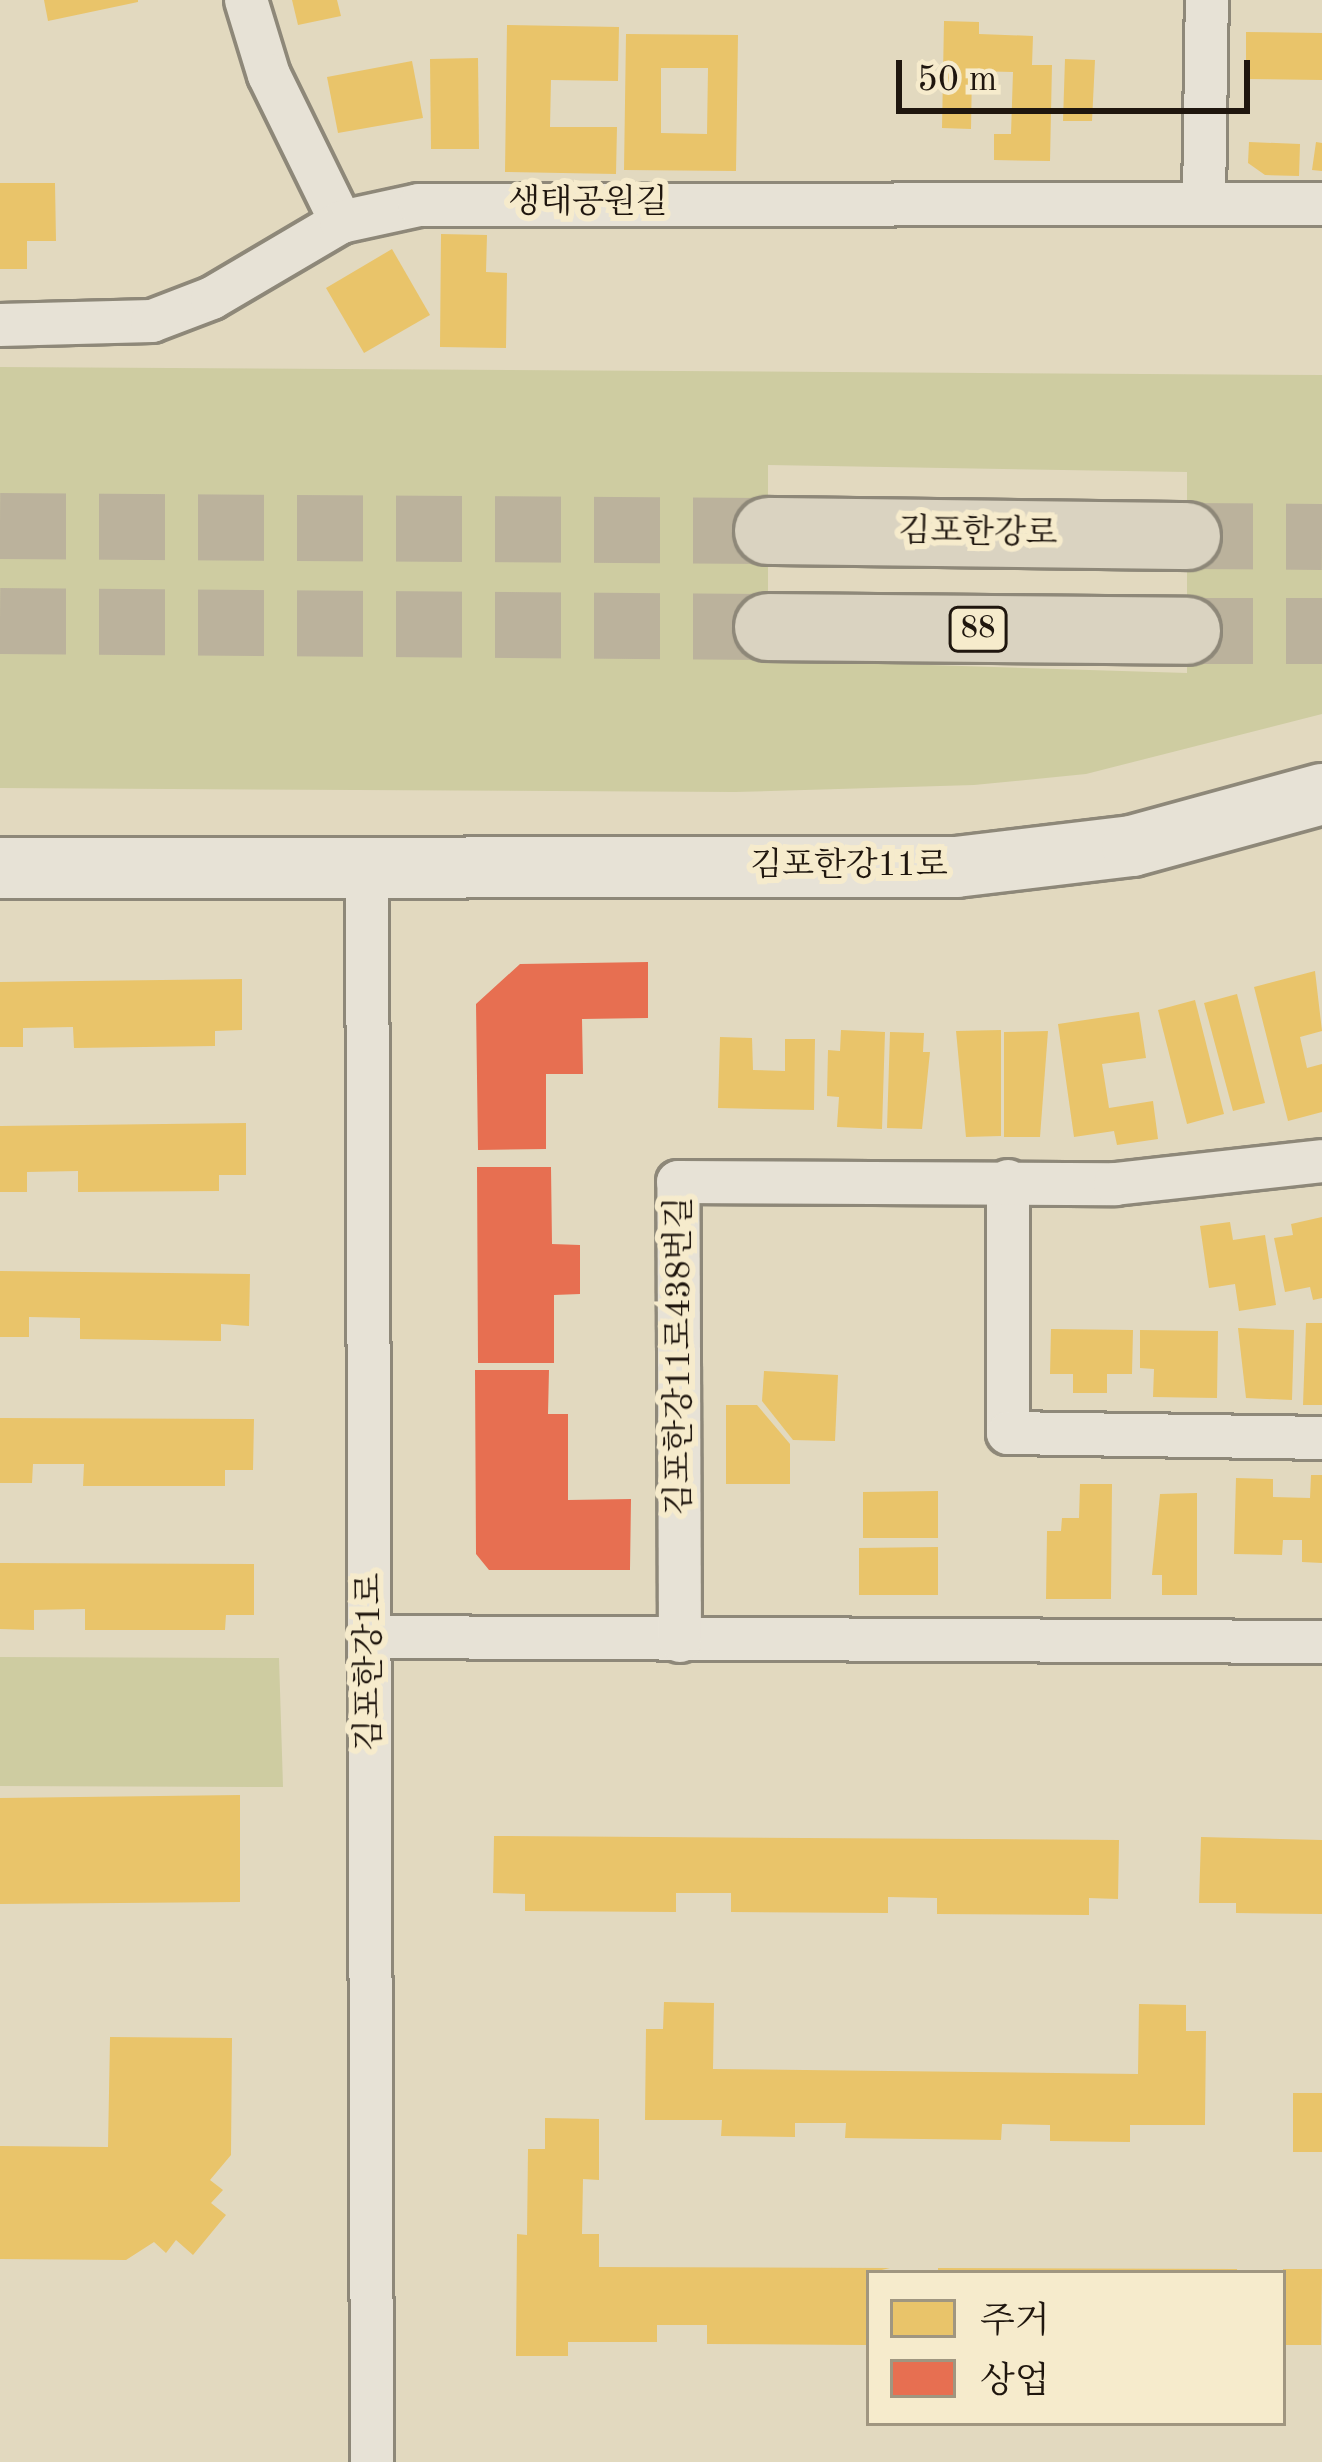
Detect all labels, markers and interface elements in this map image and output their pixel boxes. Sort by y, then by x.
scale bar [902,36,1256,110]
text: 50 m [917,63,997,99]
street label: 생태공원길 [508,184,668,224]
street label: 김포한강로 [898,513,1058,555]
road number: 88 [948,605,1008,653]
street label: 김포한강11로 [750,847,948,887]
street label: 김포한강11로438번길 [661,1197,701,1515]
street label: 김포한강1로 [351,1573,391,1751]
legend [866,2270,1286,2426]
text: 주거 [980,2305,1050,2341]
text: 상업 [980,2365,1050,2401]

